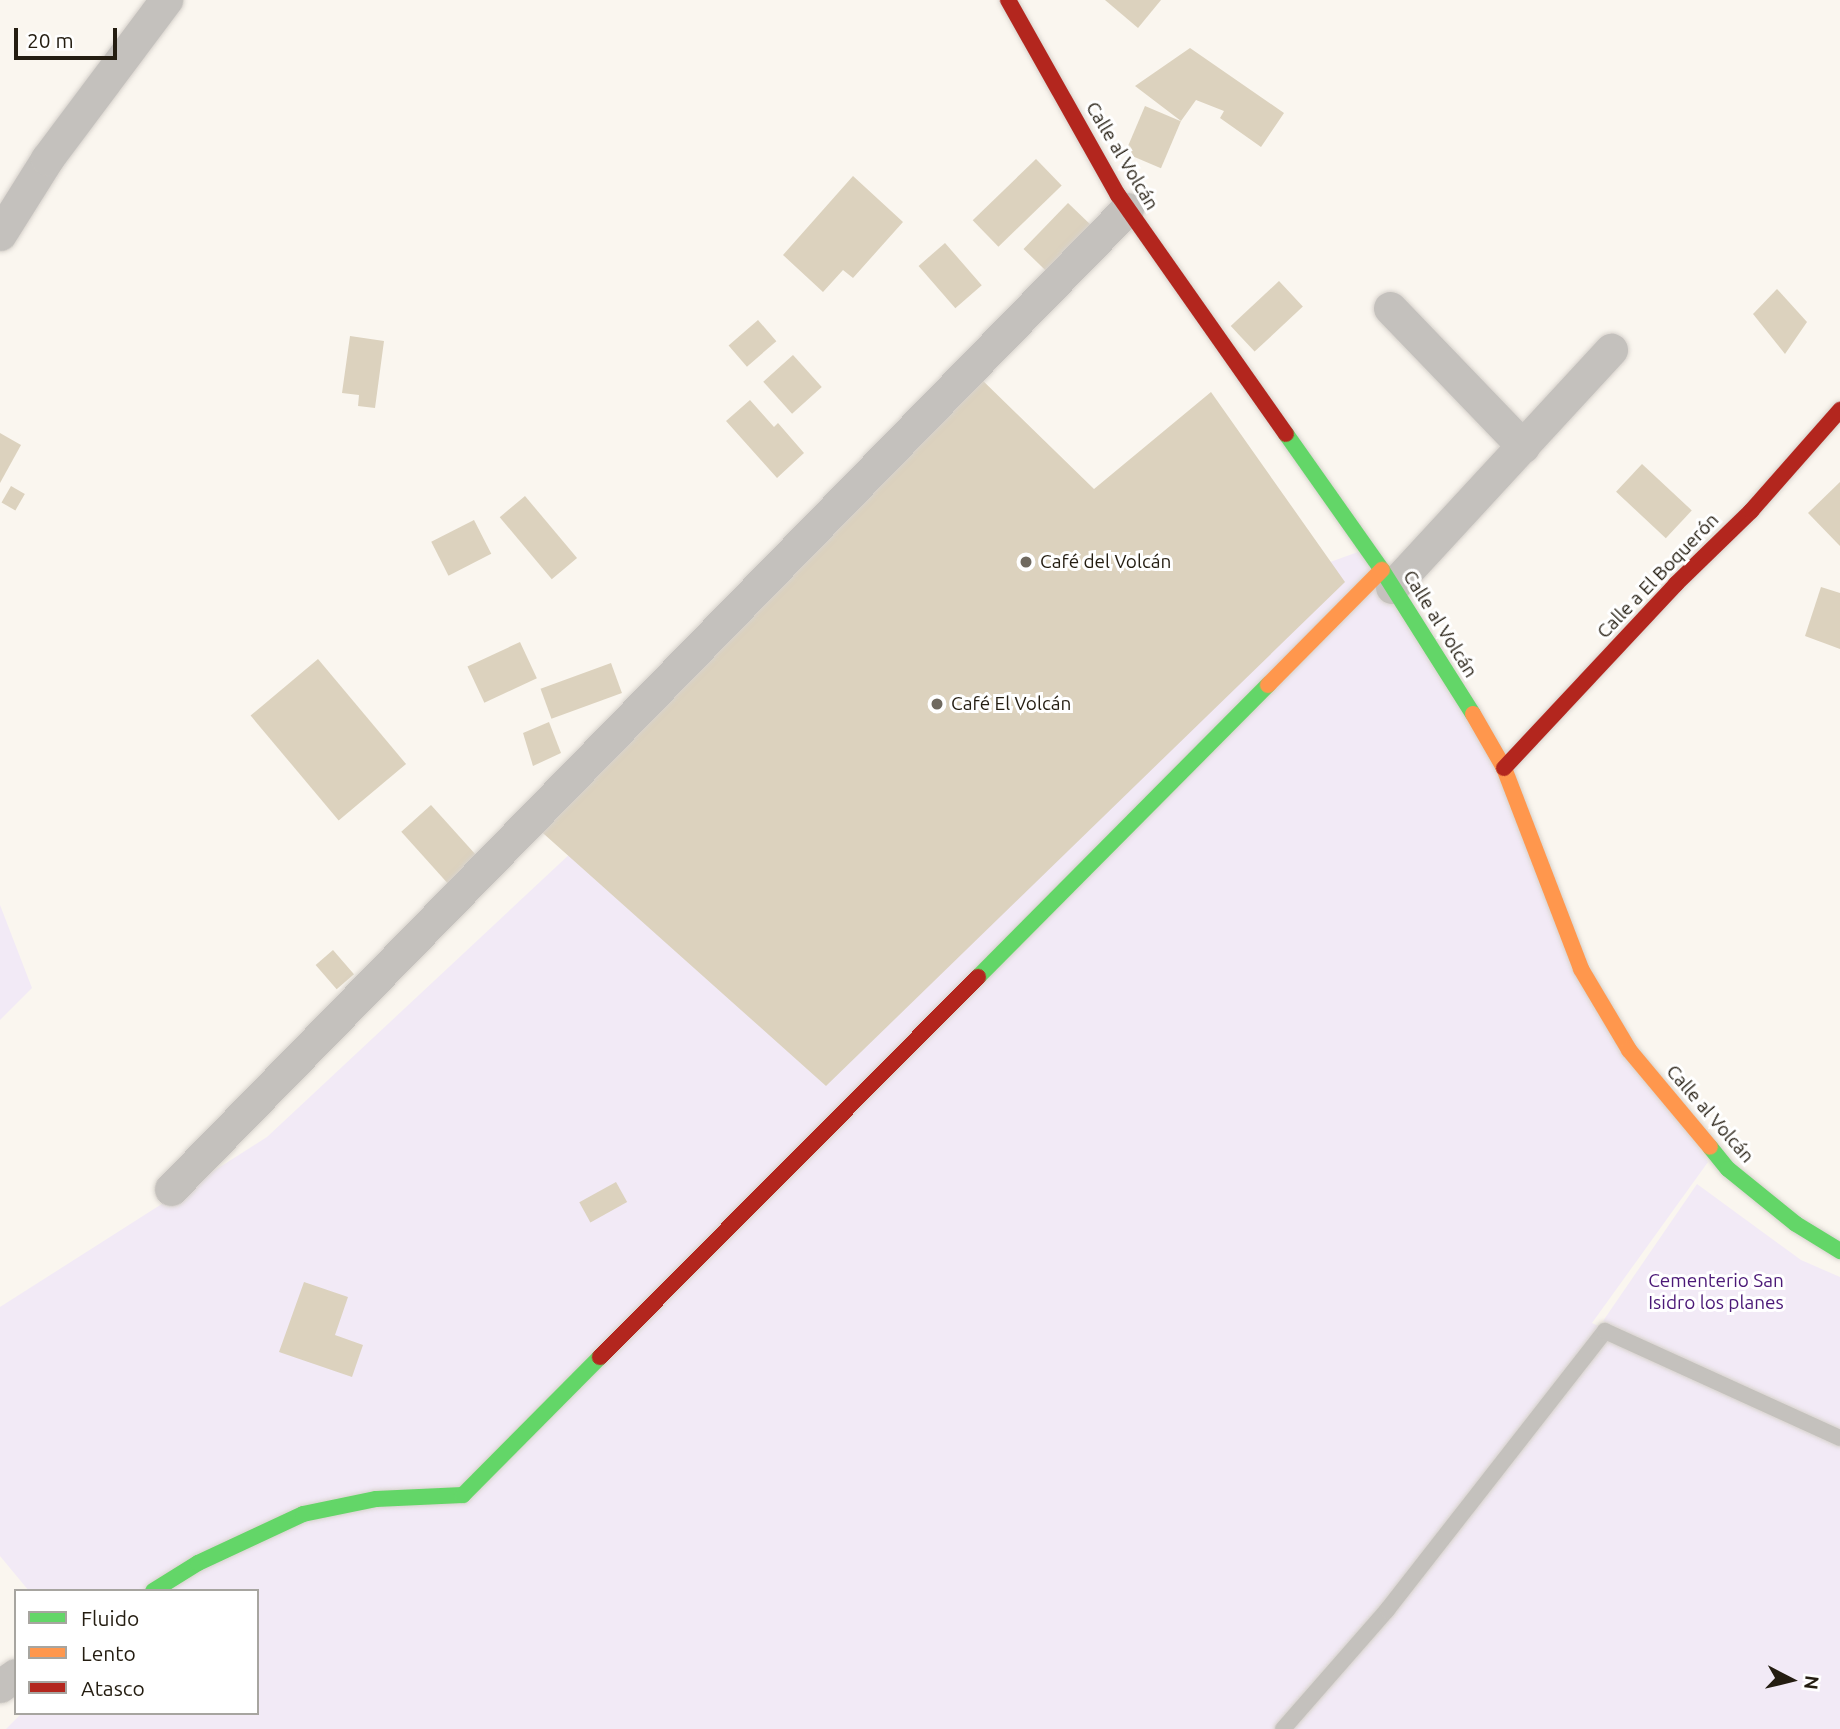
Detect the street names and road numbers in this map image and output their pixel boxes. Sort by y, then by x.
street label: Calle al Volcán [1081,98,1163,214]
street label: Calle a El Boquerón [1592,509,1724,643]
street label: Calle al Volcán [1398,566,1482,682]
street label: Calle al Volcán [1661,1060,1759,1168]

